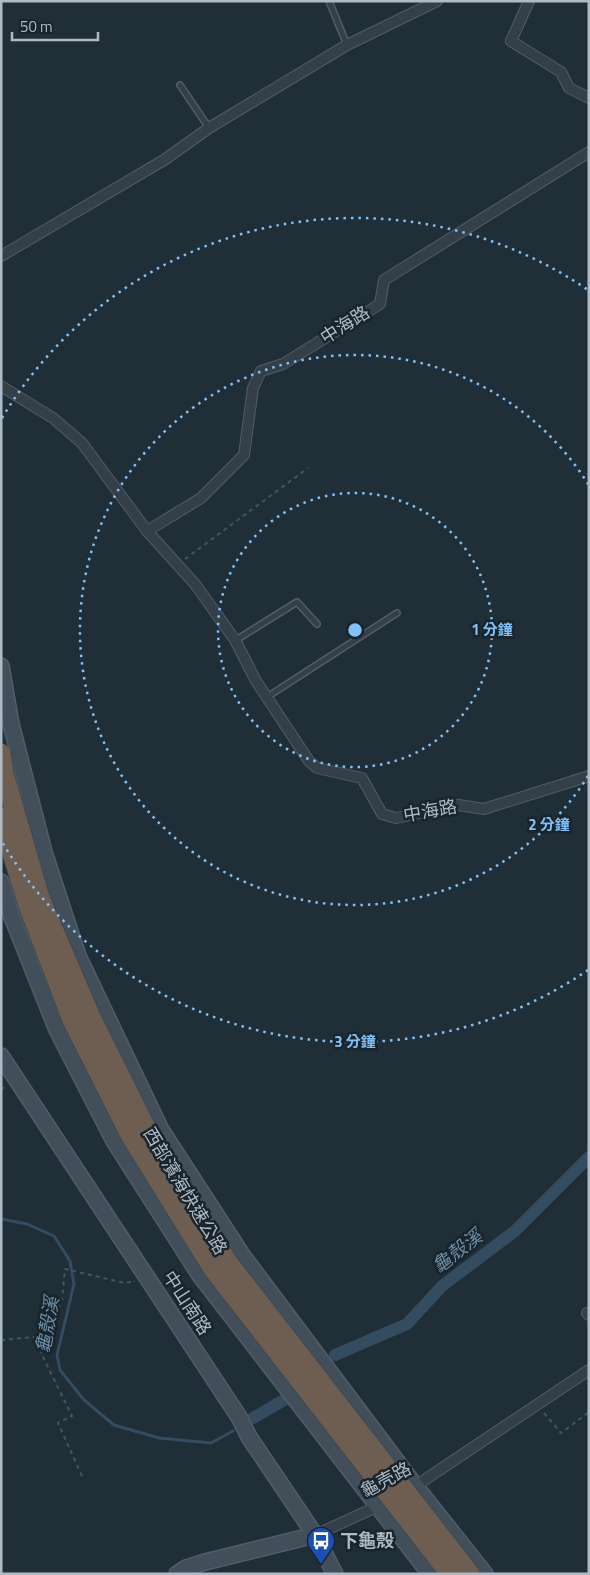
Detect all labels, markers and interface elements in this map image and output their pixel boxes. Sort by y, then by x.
scale bar [12,10,99,42]
text: 50 m [20,15,53,38]
street label: 中海路 [315,299,375,350]
text: 1 分鐘 [471,618,513,641]
centre of rings [346,621,364,639]
street label: 中海路 [401,793,459,828]
text: 2 分鐘 [528,813,570,836]
text: 3 分鐘 [334,1030,376,1053]
street label: 西部濱海快速公路 [137,1122,234,1259]
water label: 龜殼溪 [425,1220,490,1280]
street label: 中山南路 [156,1265,218,1340]
water label: 龜殼溪 [27,1291,66,1356]
street label: 龜壳路 [356,1455,416,1504]
bus stop icon: 下龜殼 [306,1526,336,1565]
place label: 下龜殼 [340,1527,394,1554]

